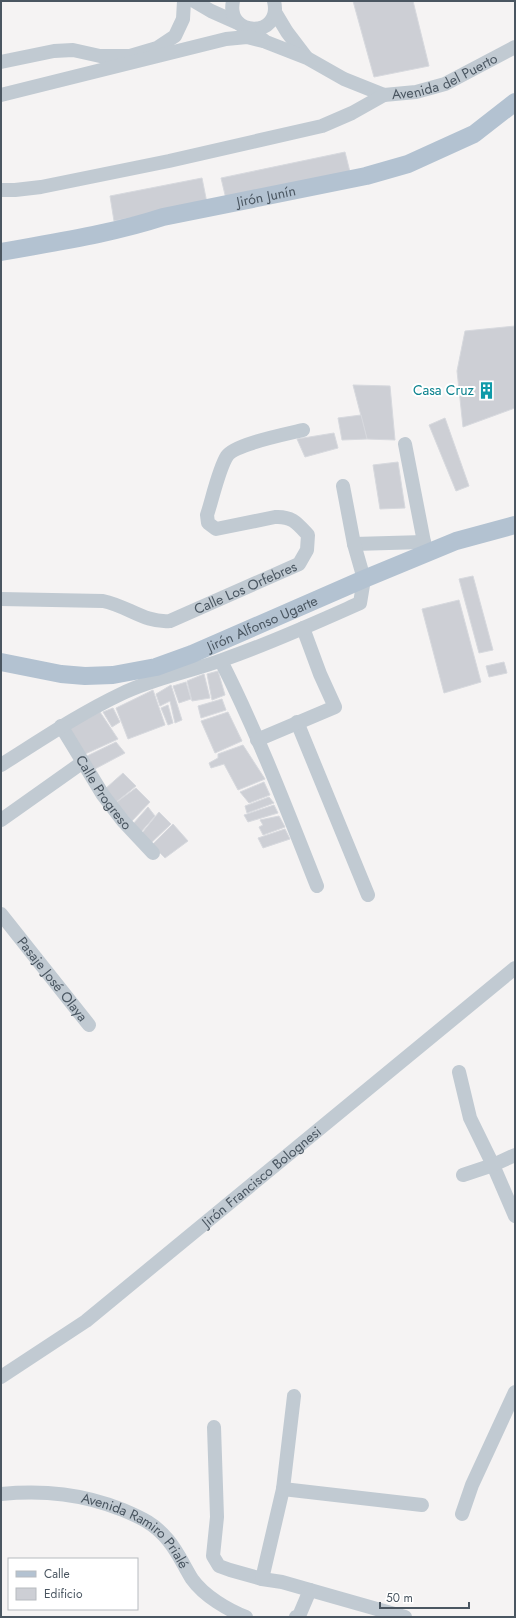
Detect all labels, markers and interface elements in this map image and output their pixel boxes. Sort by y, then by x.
street label: Avenida del Puerto [391,48,501,104]
street label: Jirón Junín [233,180,297,212]
place label: Casa Cruz [413,380,475,400]
building icon: Casa Cruz [477,380,497,400]
street label: Calle Los Orfebres [191,556,300,619]
street label: Jirón Alfonso Ugarte [202,590,321,657]
street label: Calle Progreso [71,751,137,835]
street label: Pasaje José Olaya [13,932,92,1026]
street label: Jirón Francisco Bolognesi [196,1121,325,1233]
street label: Avenida Ramiro Prialé [79,1488,194,1572]
legend [8,1558,138,1610]
text: Calle [44,1565,70,1583]
scale bar [380,1584,469,1610]
text: Edificio [44,1585,83,1603]
text: 50 m [386,1589,413,1607]

